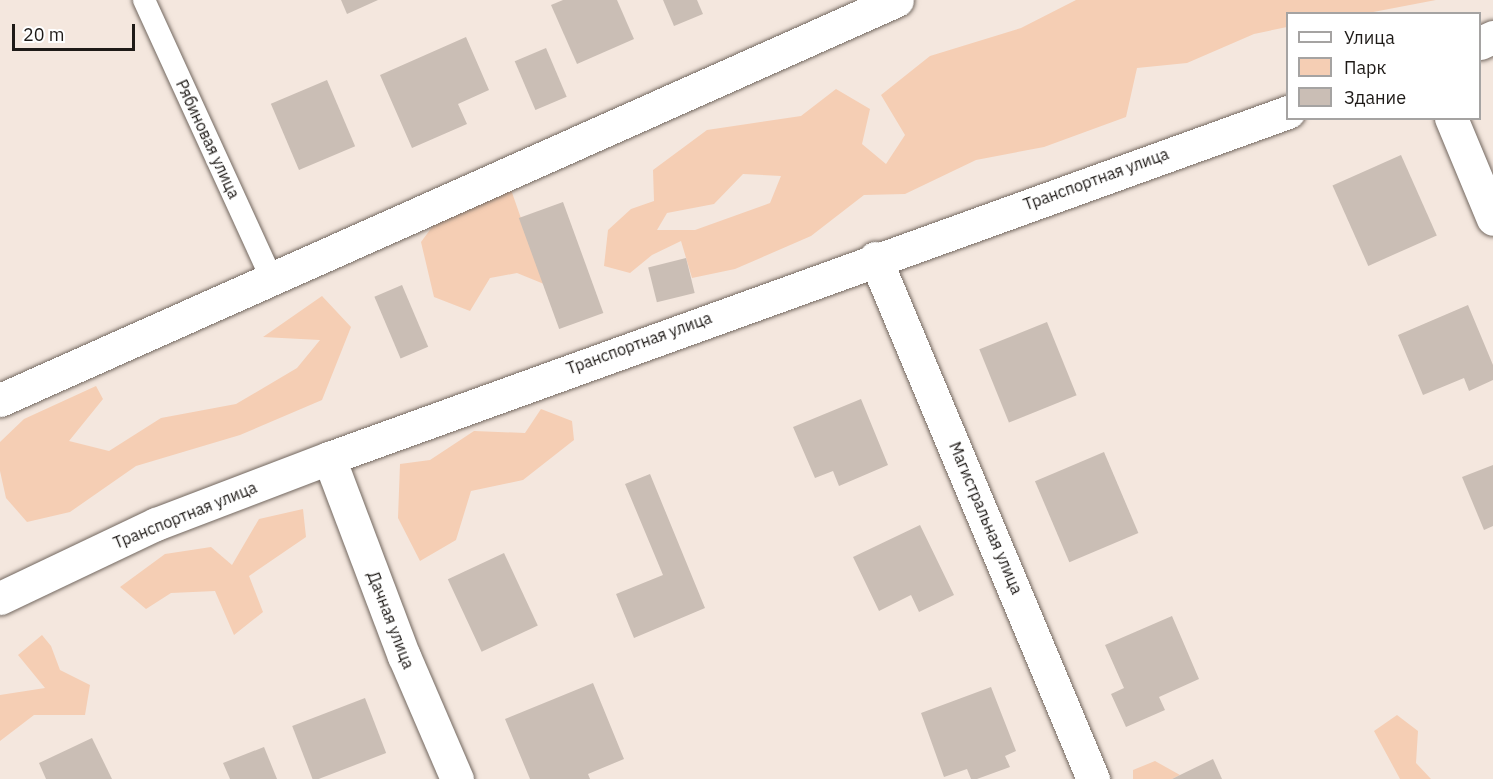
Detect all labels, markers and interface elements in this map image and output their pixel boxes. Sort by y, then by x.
scale bar [15,12,138,50]
legend [1286,12,1481,120]
text: 20 m [23,23,65,46]
text: Улица [1344,26,1395,49]
text: Парк [1344,56,1386,79]
street label: Рябиновая улица [172,76,244,202]
text: Здание [1344,86,1406,109]
street label: Транспортная улица [1021,144,1171,214]
street label: Транспортная улица [564,308,714,378]
street label: Магистральная улица [945,439,1027,597]
street label: Транспортная улица [110,477,260,553]
street label: Дачная улица [364,568,418,672]

